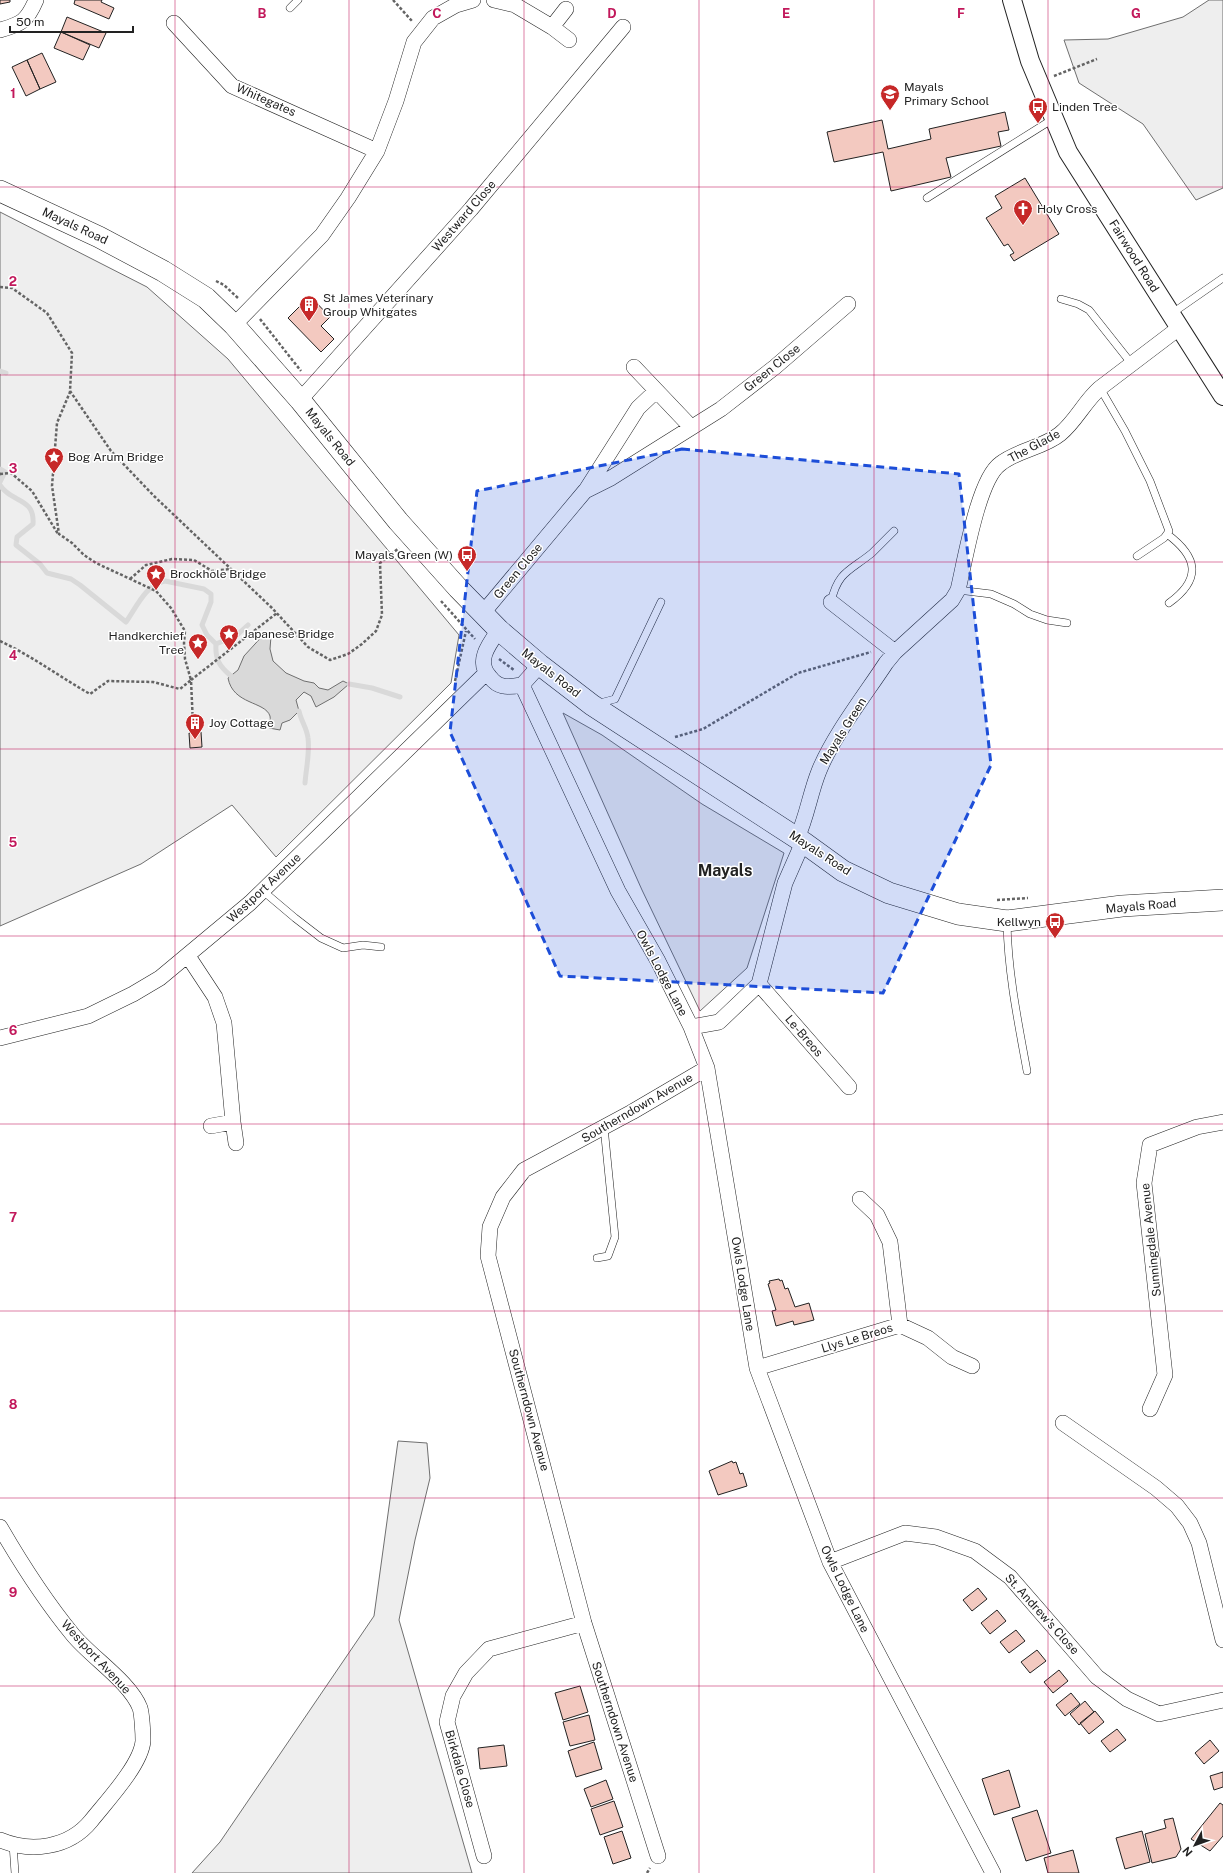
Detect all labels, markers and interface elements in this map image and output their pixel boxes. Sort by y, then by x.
text: B [258,6,267,21]
text: C [432,6,442,21]
text: D [607,6,617,21]
text: E [782,6,790,21]
text: F [957,6,965,21]
text: G [1131,6,1141,21]
scale bar [10,8,133,34]
text: 50 m [16,15,44,29]
place label: Mayals Primary School [904,80,989,108]
street label: Whitegates [234,81,298,119]
school or university icon: Mayals Primary School [879,83,901,111]
text: 1 [10,86,16,101]
bus stop icon: Linden Tree [1027,96,1049,124]
place label: Linden Tree [1052,100,1118,114]
street label: Westward Close [429,177,499,255]
church icon: Holy Cross [1012,198,1034,226]
place label: Holy Cross [1037,202,1097,216]
street label: Mayals Road [40,205,110,247]
street label: Fairwood Road [1106,217,1162,295]
text: 2 [9,274,17,289]
place label: St James Veterinary Group Whitgates [323,291,434,319]
building icon: St James Veterinary Group Whitgates [298,294,320,322]
street label: Green Close [741,341,803,395]
street label: Mayals Road [302,405,358,469]
street label: The Glade [1006,426,1062,465]
place icon: Bog Arum Bridge [43,446,65,474]
place label: Bog Arum Bridge [68,450,164,464]
text: 3 [9,461,18,476]
street label: Green Close [491,540,545,602]
bus stop icon: Mayals Green (W) [456,544,478,572]
place label: Mayals Green (W) [355,548,453,562]
place icon: Brockhole Bridge [145,563,167,591]
place label: Brockhole Bridge [170,567,266,581]
place icon: Japanese Bridge [218,623,240,651]
place label: Japanese Bridge [243,627,335,641]
place label: Handkerchief Tree [109,629,184,657]
place icon: Handkerchief Tree [187,632,209,660]
street label: Mayals Road [519,646,583,700]
text: 4 [9,648,18,663]
street label: Mayals Green [817,695,869,767]
building icon: Joy Cottage [184,712,206,740]
place label: Joy Cottage [209,716,274,730]
street label: Mayals Road [787,828,853,878]
text: 5 [9,835,18,850]
street label: Westport Avenue [224,850,304,926]
district label: Mayals [698,861,752,880]
street label: Mayals Road [1105,896,1177,916]
bus stop icon: Kellwyn [1044,911,1066,939]
place label: Kellwyn [997,915,1041,929]
street label: Owls Lodge Lane [633,928,691,1018]
street label: Le-Breos [782,1012,826,1060]
text: 6 [9,1023,18,1038]
street label: Southerndown Avenue [579,1070,695,1146]
street label: Sunningdale Avenue [1138,1182,1164,1297]
text: 7 [9,1210,17,1225]
street label: Owls Lodge Lane [729,1236,757,1332]
street label: Llys Le Breos [819,1320,895,1356]
street label: Southerndown Avenue [506,1347,552,1473]
text: 8 [9,1397,18,1412]
street label: Owls Lodge Lane [818,1543,872,1635]
street label: St. Andrew's Close [1002,1571,1082,1657]
text: 9 [9,1585,17,1600]
street label: Westport Avenue [58,1617,134,1697]
street label: Southerndown Avenue [589,1660,641,1784]
street label: Birkdale Close [442,1729,478,1810]
north arrow [1175,1825,1215,1865]
text: N [1180,1844,1195,1859]

